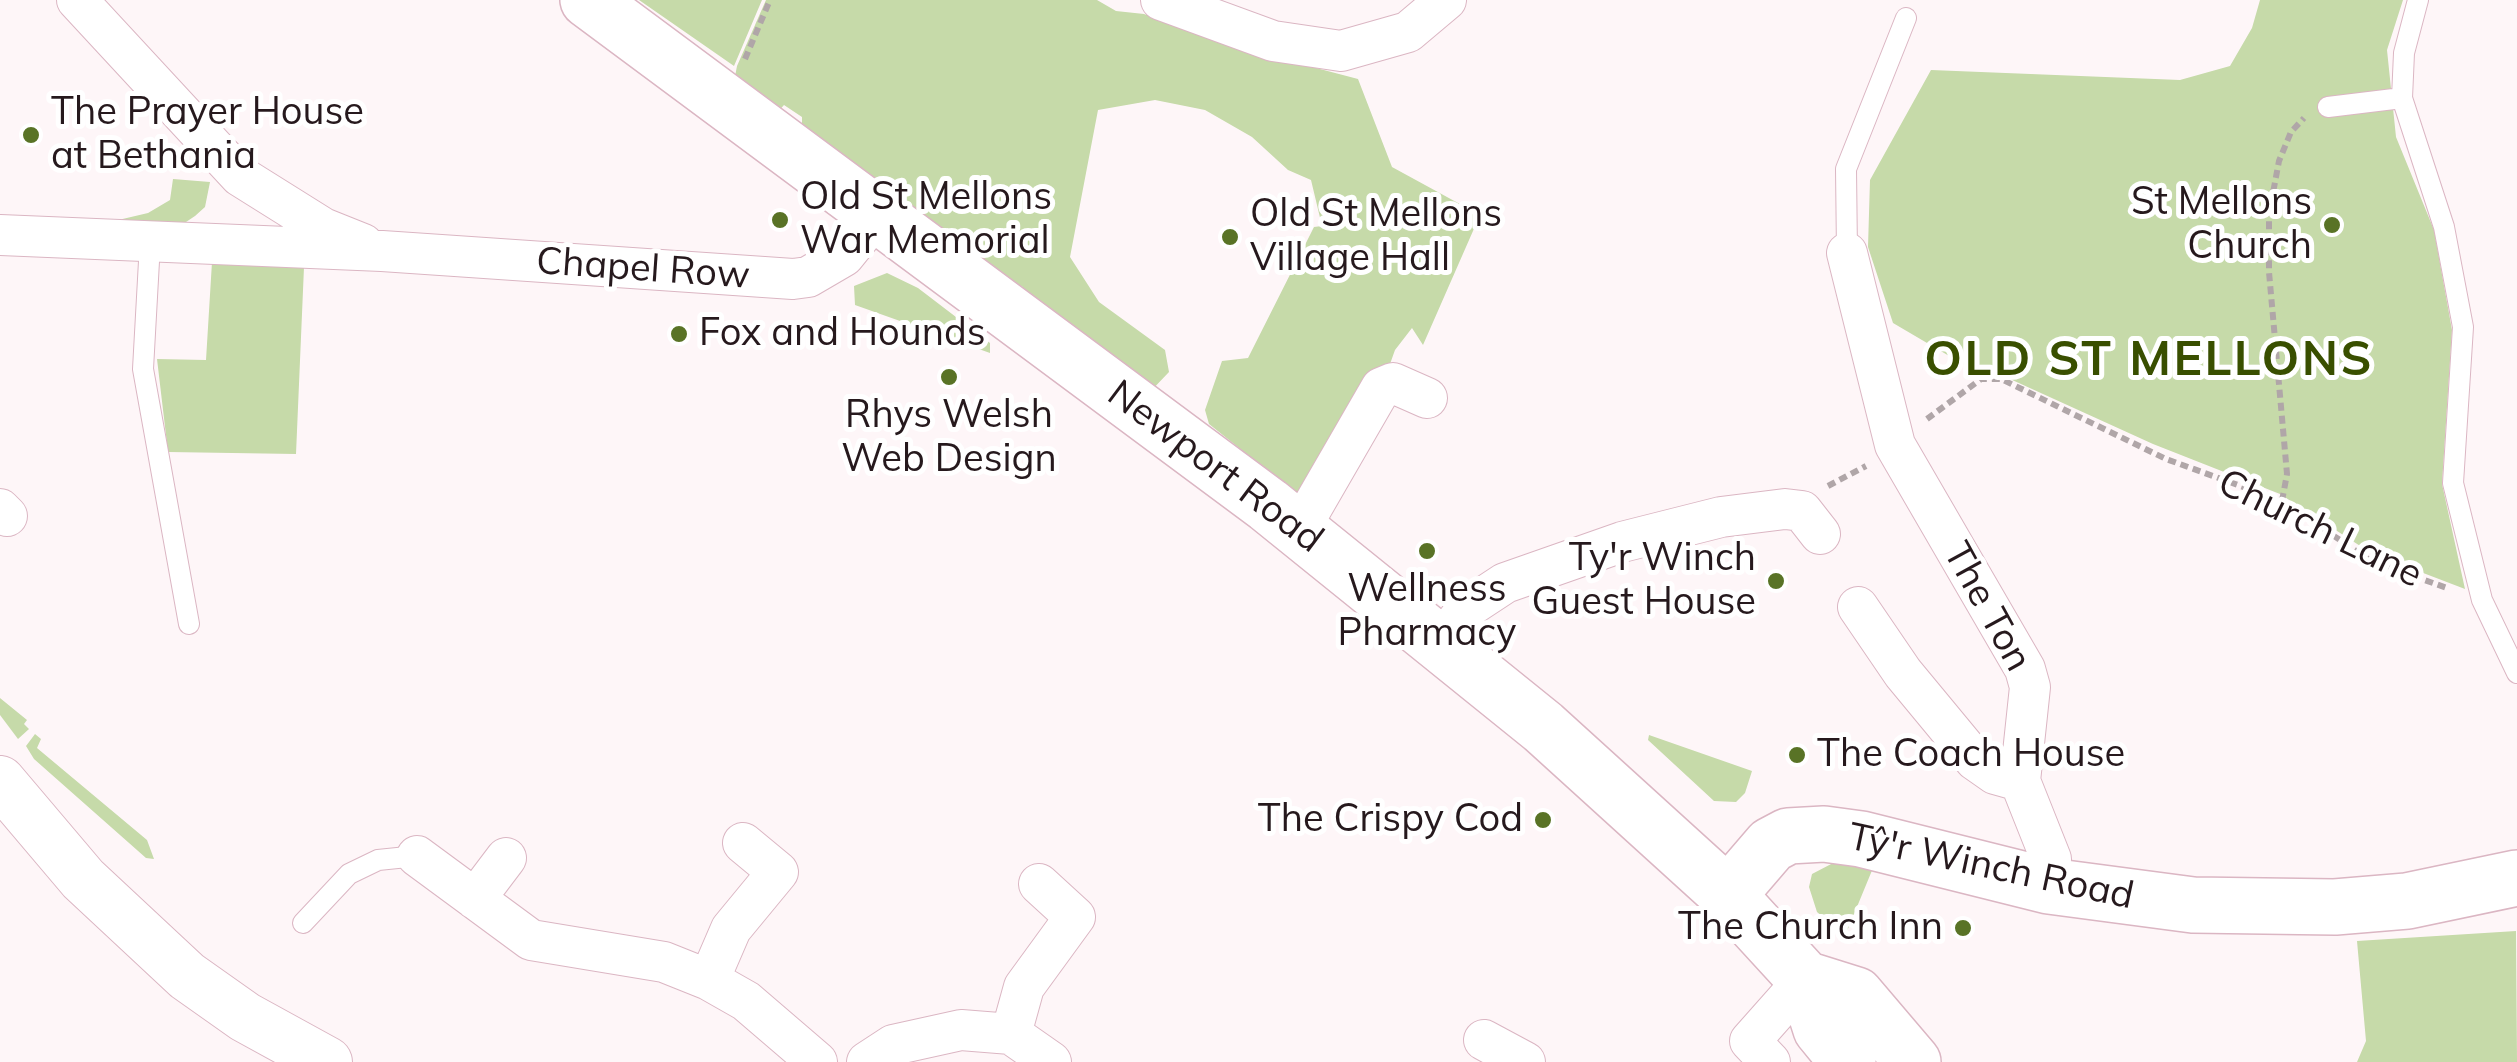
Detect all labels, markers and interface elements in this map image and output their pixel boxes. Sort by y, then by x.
place label: The Prayer House at Bethania [51,90,364,180]
marker: The Prayer House at Bethania [20,124,42,146]
place label: Old St Mellons War Memorial [800,175,1052,264]
place label: St Mellons Church [2131,180,2312,270]
place label: Old St Mellons Village Hall [1250,192,1502,282]
marker: Old St Mellons War Memorial [769,209,791,231]
marker: St Mellons Church [2321,214,2343,236]
marker: Old St Mellons Village Hall [1219,226,1241,248]
street label: Chapel Row [535,239,751,299]
place label: Fox and Hounds [699,311,986,357]
marker: Fox and Hounds [668,323,690,345]
district label: OLD ST MELLONS [1924,332,2374,390]
marker: Rhys Welsh Web Design [938,366,960,388]
street label: Newport Road [1098,371,1332,563]
place label: Rhys Welsh Web Design [841,393,1057,482]
street label: Church Lane [2211,460,2429,598]
street label: The Ton [1933,535,2041,679]
place label: Ty'r Winch Guest House [1531,536,1756,626]
marker: Wellness Pharmacy [1416,540,1438,562]
place label: Wellness Pharmacy [1338,567,1516,656]
marker: Ty'r Winch Guest House [1765,570,1787,592]
place label: The Coach House [1817,732,2125,778]
marker: The Coach House [1786,744,1808,766]
place label: The Crispy Cod [1258,797,1523,843]
marker: The Crispy Cod [1532,809,1554,831]
street label: Tŷ'r Winch Road [1844,815,2138,919]
place label: The Church Inn [1678,905,1943,951]
marker: The Church Inn [1952,917,1974,939]

